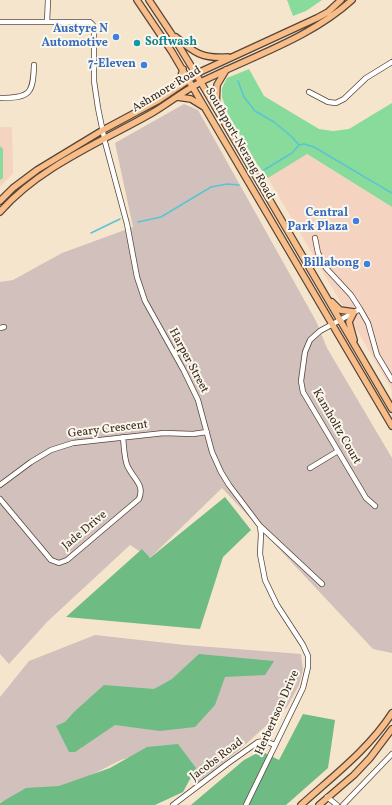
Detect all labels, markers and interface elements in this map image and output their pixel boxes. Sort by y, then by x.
place label: Austyre N Automotive [42,23,108,51]
marker: Austyre N Automotive [111,32,121,42]
place label: Softwash [145,36,197,50]
marker: Softwash [132,38,142,48]
place label: 7-Eleven [88,58,136,72]
marker: 7-Eleven [139,60,149,70]
street label: Ashmore Road [130,64,204,116]
street label: Southport-Nerang Road [201,86,277,202]
place label: Central Park Plaza [287,207,348,235]
marker: Central Park Plaza [351,216,361,226]
place label: Billabong [304,257,359,271]
marker: Billabong [362,259,372,269]
street label: Harper Street [165,326,211,396]
street label: Kamholtz Court [309,387,363,467]
street label: Geary Crescent [67,418,149,442]
street label: Jade Drive [60,508,110,554]
street label: Herbertson Drive [253,668,303,758]
street label: Jacobs Road [188,735,246,785]

